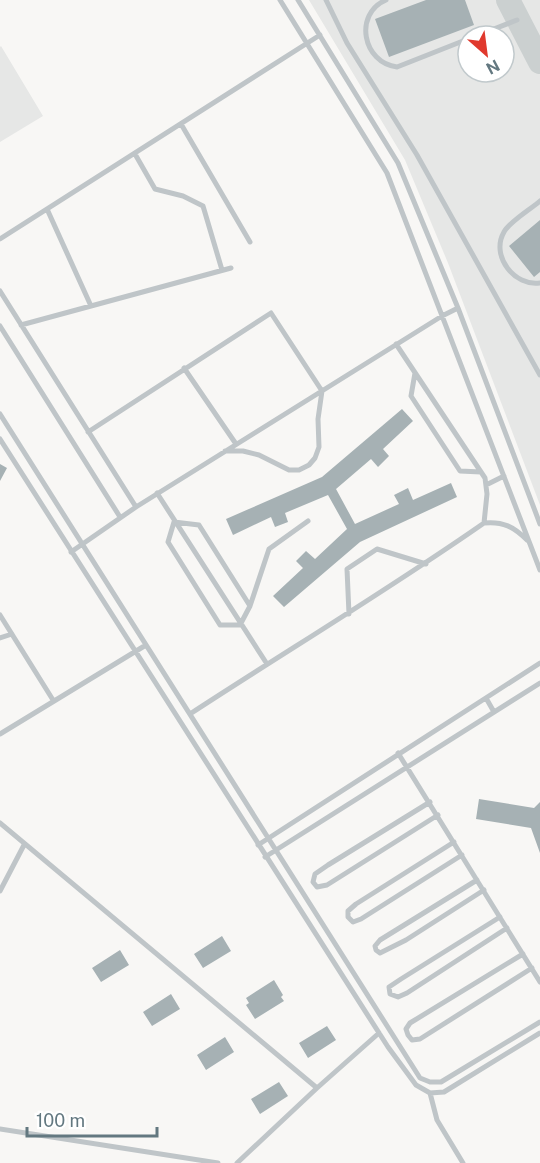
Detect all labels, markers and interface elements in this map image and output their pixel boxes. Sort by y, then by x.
north arrow [456,24,516,84]
text: N [483,55,503,78]
scale bar [27,1100,158,1138]
text: 100 m [36,1110,85,1131]

